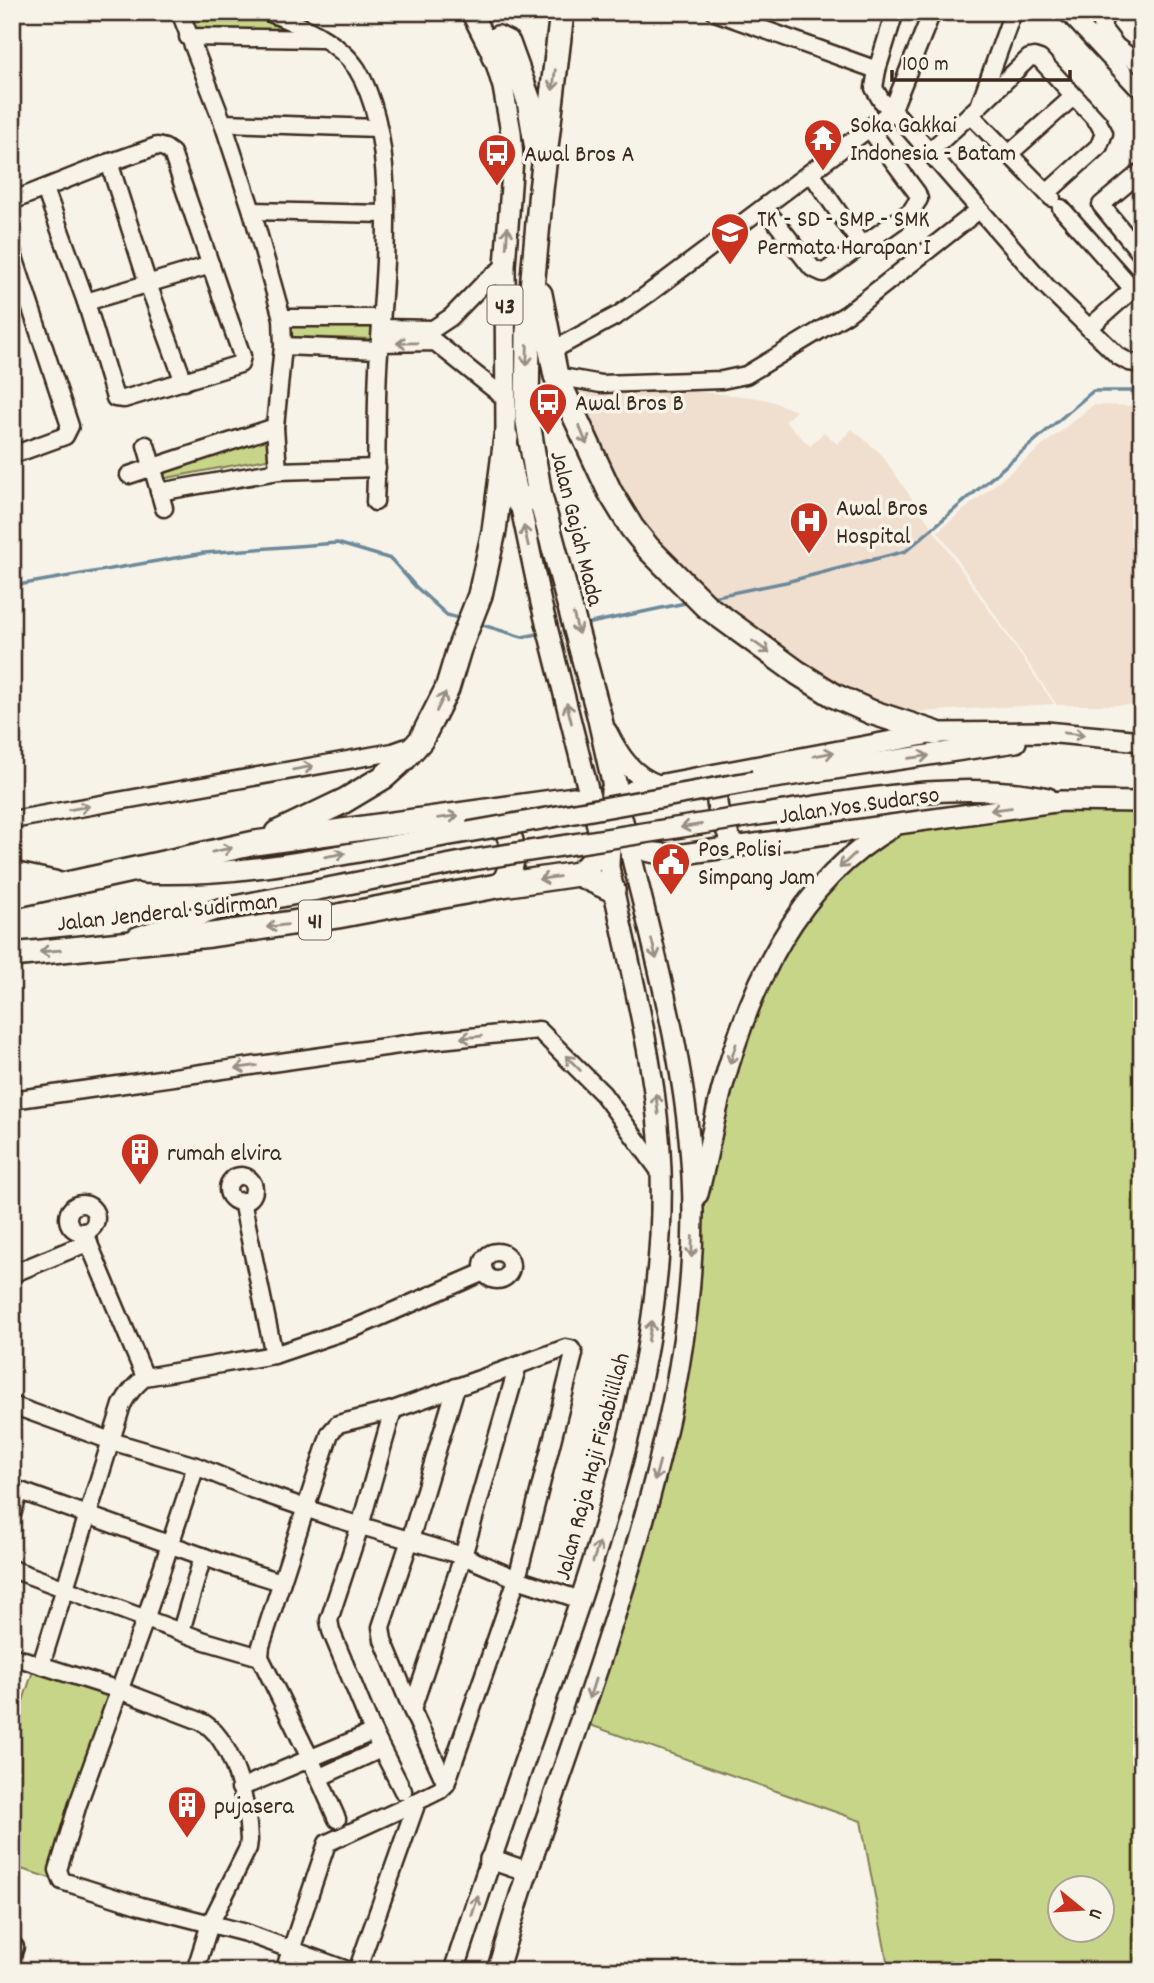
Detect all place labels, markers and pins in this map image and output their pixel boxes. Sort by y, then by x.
place label: Soka Gakkai Indonesia - Batam [850,110,1016,172]
temple icon: Soka Gakkai Indonesia - Batam [802,117,844,172]
bus stop icon: Awal Bros A [476,132,518,187]
place label: Awal Bros A [524,139,635,173]
place label: TK - SD - SMP - SMK Permata Harapan I [757,204,931,266]
school or university icon: TK - SD - SMP - SMK Permata Harapan I [709,211,751,266]
bus stop icon: Awal Bros B [527,381,569,436]
place label: Awal Bros B [575,388,684,422]
place label: Awal Bros Hospital [836,493,928,555]
hospital icon: Awal Bros Hospital [788,500,830,555]
place label: Pos Polisi Simpang Jam [698,834,815,896]
public building icon: Pos Polisi Simpang Jam [650,841,692,896]
building icon: rumah elvira [119,1131,161,1186]
place label: rumah elvira [167,1138,282,1172]
building icon: pujasera [166,1784,208,1839]
place label: pujasera [214,1791,295,1825]

